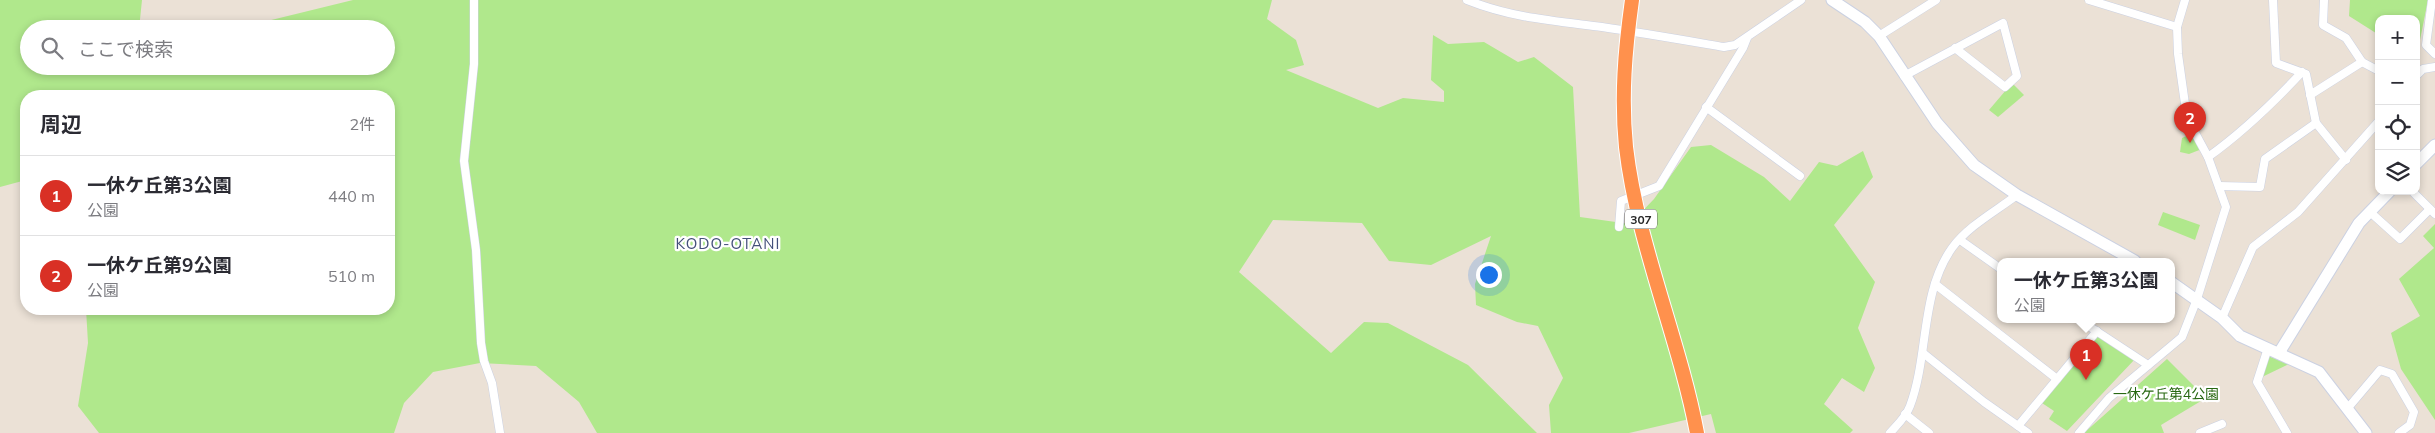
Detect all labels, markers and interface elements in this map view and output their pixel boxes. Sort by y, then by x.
map controls [2375,15,2420,195]
button: + [2375,15,2420,60]
search box [20,20,395,75]
icon: search [38,34,66,62]
text: ここで検索 [78,37,173,61]
button: − [2375,60,2420,105]
pin: 2 [2174,102,2206,143]
button: locate [2375,105,2420,150]
text: 周辺 [40,111,82,137]
text: 2件 [349,114,375,134]
button: layers [2375,150,2420,195]
text: 一休ケ丘第3公園 [87,173,231,197]
text: 1 [51,186,61,206]
text: 440 m [328,186,375,206]
text: 公園 [87,200,119,220]
road number: 307 [1625,210,1657,228]
district label: KODO-OTANI [676,234,780,253]
text: 一休ケ丘第9公園 [87,253,231,277]
popup [1997,258,2175,323]
your location [1476,262,1502,288]
text: 2 [51,266,61,286]
text: 510 m [328,266,375,286]
text: 一休ケ丘第3公園 [2014,268,2158,292]
text: 公園 [87,280,119,300]
text: 公園 [2014,295,2046,315]
pin: 1 [2070,339,2102,380]
park label: 一休ケ丘第4公園 [2113,385,2219,403]

